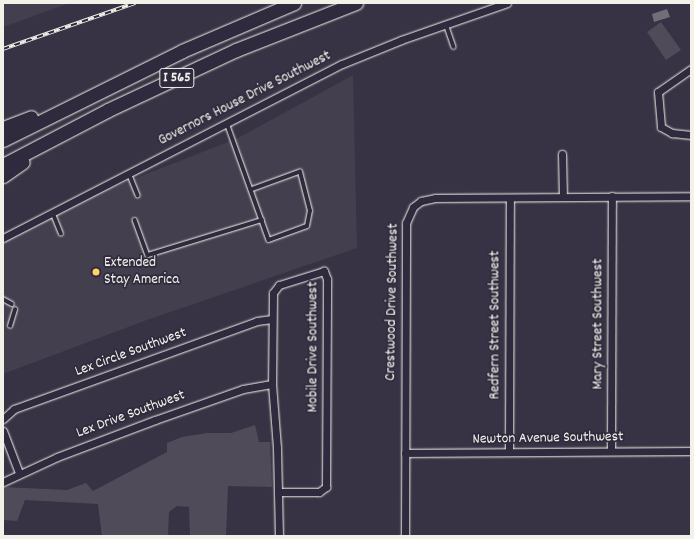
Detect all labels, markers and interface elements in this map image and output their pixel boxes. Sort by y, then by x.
street label: Governors House Drive Southwest [156,48,334,150]
road number: I 565 [159,66,195,90]
street label: Crestwood Drive Southwest [383,223,403,381]
street label: Redfern Street Southwest [487,251,505,399]
place label: Extended Stay America [104,254,179,289]
street label: Mary Street Southwest [590,258,608,390]
marker: Extended Stay America [91,267,101,277]
street label: Mobile Drive Southwest [305,282,323,412]
street label: Lex Circle Southwest [73,324,189,382]
street label: Lex Drive Southwest [74,387,188,443]
street label: Newton Avenue Southwest [472,429,624,449]

